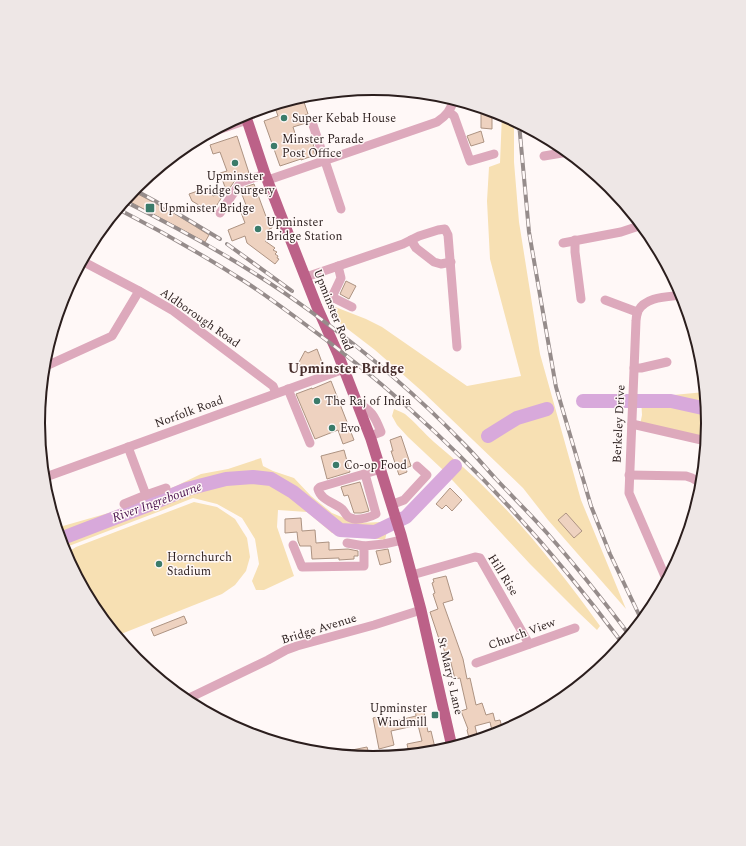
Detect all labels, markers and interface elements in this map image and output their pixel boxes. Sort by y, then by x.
place label: Super Kebab House [292,109,396,128]
marker: Super Kebab House [279,113,289,123]
place label: Minster Parade Post Office [282,130,364,163]
marker: Minster Parade Post Office [269,141,279,151]
marker: Upminster Bridge Surgery [230,158,240,168]
place label: Upminster Bridge Surgery [196,167,276,200]
place label: Upminster Bridge [159,199,255,218]
marker: Upminster Bridge [144,202,156,214]
place label: Upminster Bridge Station [266,213,342,246]
marker: Upminster Bridge Station [253,224,263,234]
street label: Upminster Road [308,266,358,354]
street label: Aldborough Road [156,283,244,353]
district label: Upminster Bridge [288,358,404,379]
street label: Berkeley Drive [607,384,631,464]
street label: Norfolk Road [152,391,226,433]
place label: The Raj of India [325,392,411,411]
marker: The Raj of India [312,396,322,406]
place label: Evo [340,419,360,438]
marker: Evo [327,423,337,433]
place label: Co-op Food [344,456,407,475]
marker: Co-op Food [331,460,341,470]
water label: River Ingrebourne [109,476,205,528]
place label: Hornchurch Stadium [167,548,232,581]
street label: Hill Rise [483,550,523,600]
marker: Hornchurch Stadium [154,559,164,569]
street label: Bridge Avenue [279,608,359,649]
street label: Church View [486,613,559,655]
street label: St Mary's Lane [432,635,468,717]
place label: Upminster Windmill [370,699,427,732]
marker: Upminster Windmill [430,710,440,720]

